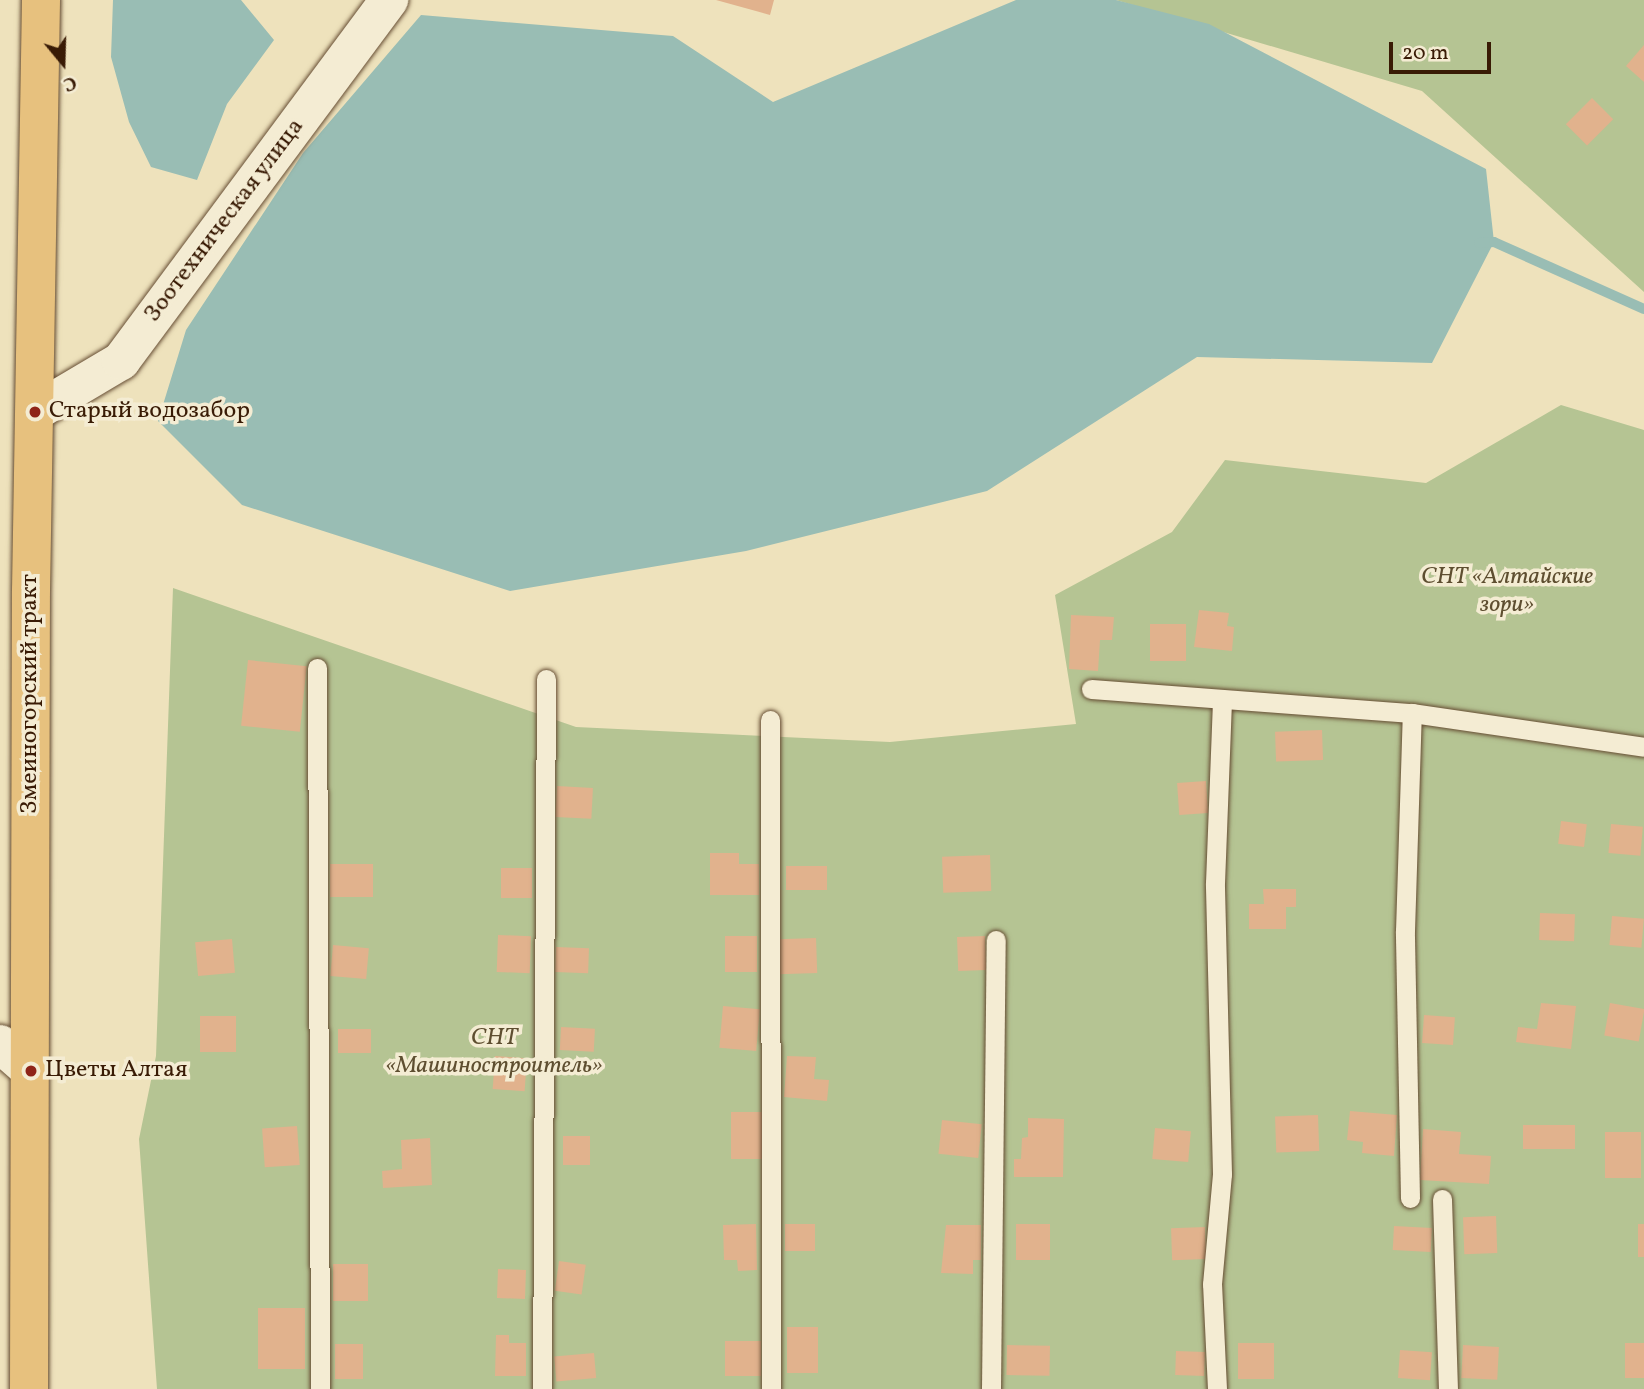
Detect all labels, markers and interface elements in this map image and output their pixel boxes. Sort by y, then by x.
north arrow [28,28,98,98]
scale bar [1392,28,1494,72]
text: 20 m [1402,39,1448,68]
text: С [60,69,80,97]
street label: Зоотехническая улица [139,113,311,329]
place label: Старый водозабор [49,398,250,426]
marker: Старый водозабор [27,404,43,420]
park label: СНТ «Алтайские зори» [1421,564,1593,620]
street label: Змеиногорский тракт [17,574,45,814]
park label: СНТ «Машиностроитель» [385,1025,603,1081]
place label: Цветы Алтая [45,1057,187,1085]
marker: Цветы Алтая [23,1063,39,1079]

